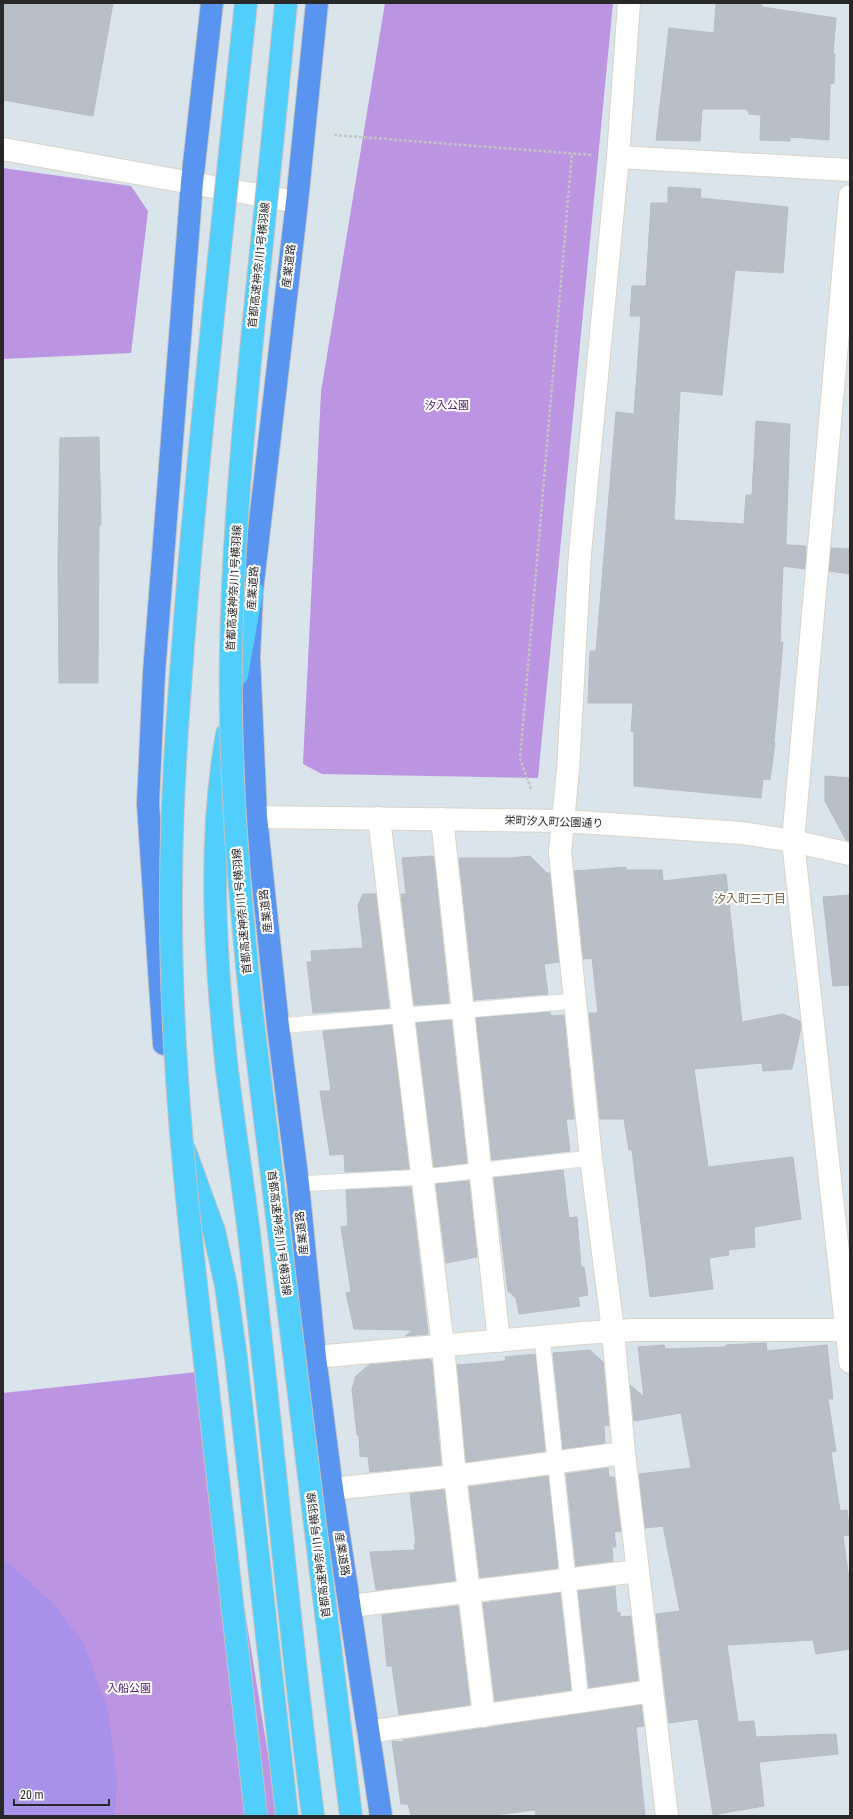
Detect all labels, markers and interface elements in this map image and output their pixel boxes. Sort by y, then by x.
street label: 首都高速神奈川1号横羽線 [246,201,272,329]
street label: 産業道路 [280,243,298,289]
park label: 汐入公園 [425,399,469,412]
street label: 首都高速神奈川1号横羽線 [224,525,244,651]
street label: 産業道路 [245,566,261,610]
street label: 栄町汐入町公園通り [504,814,604,830]
street label: 首都高速神奈川1号横羽線 [230,847,254,975]
street label: 産業道路 [257,888,275,934]
district label: 汐入町三丁目 [714,892,786,906]
street label: 首都高速神奈川1号横羽線 [265,1169,293,1297]
street label: 産業道路 [293,1210,311,1256]
street label: 首都高速神奈川1号横羽線 [305,1491,333,1619]
street label: 産業道路 [332,1531,352,1577]
park label: 入船公園 [107,1682,151,1695]
scale bar [14,1781,109,1807]
text: 20 m [20,1788,44,1802]

